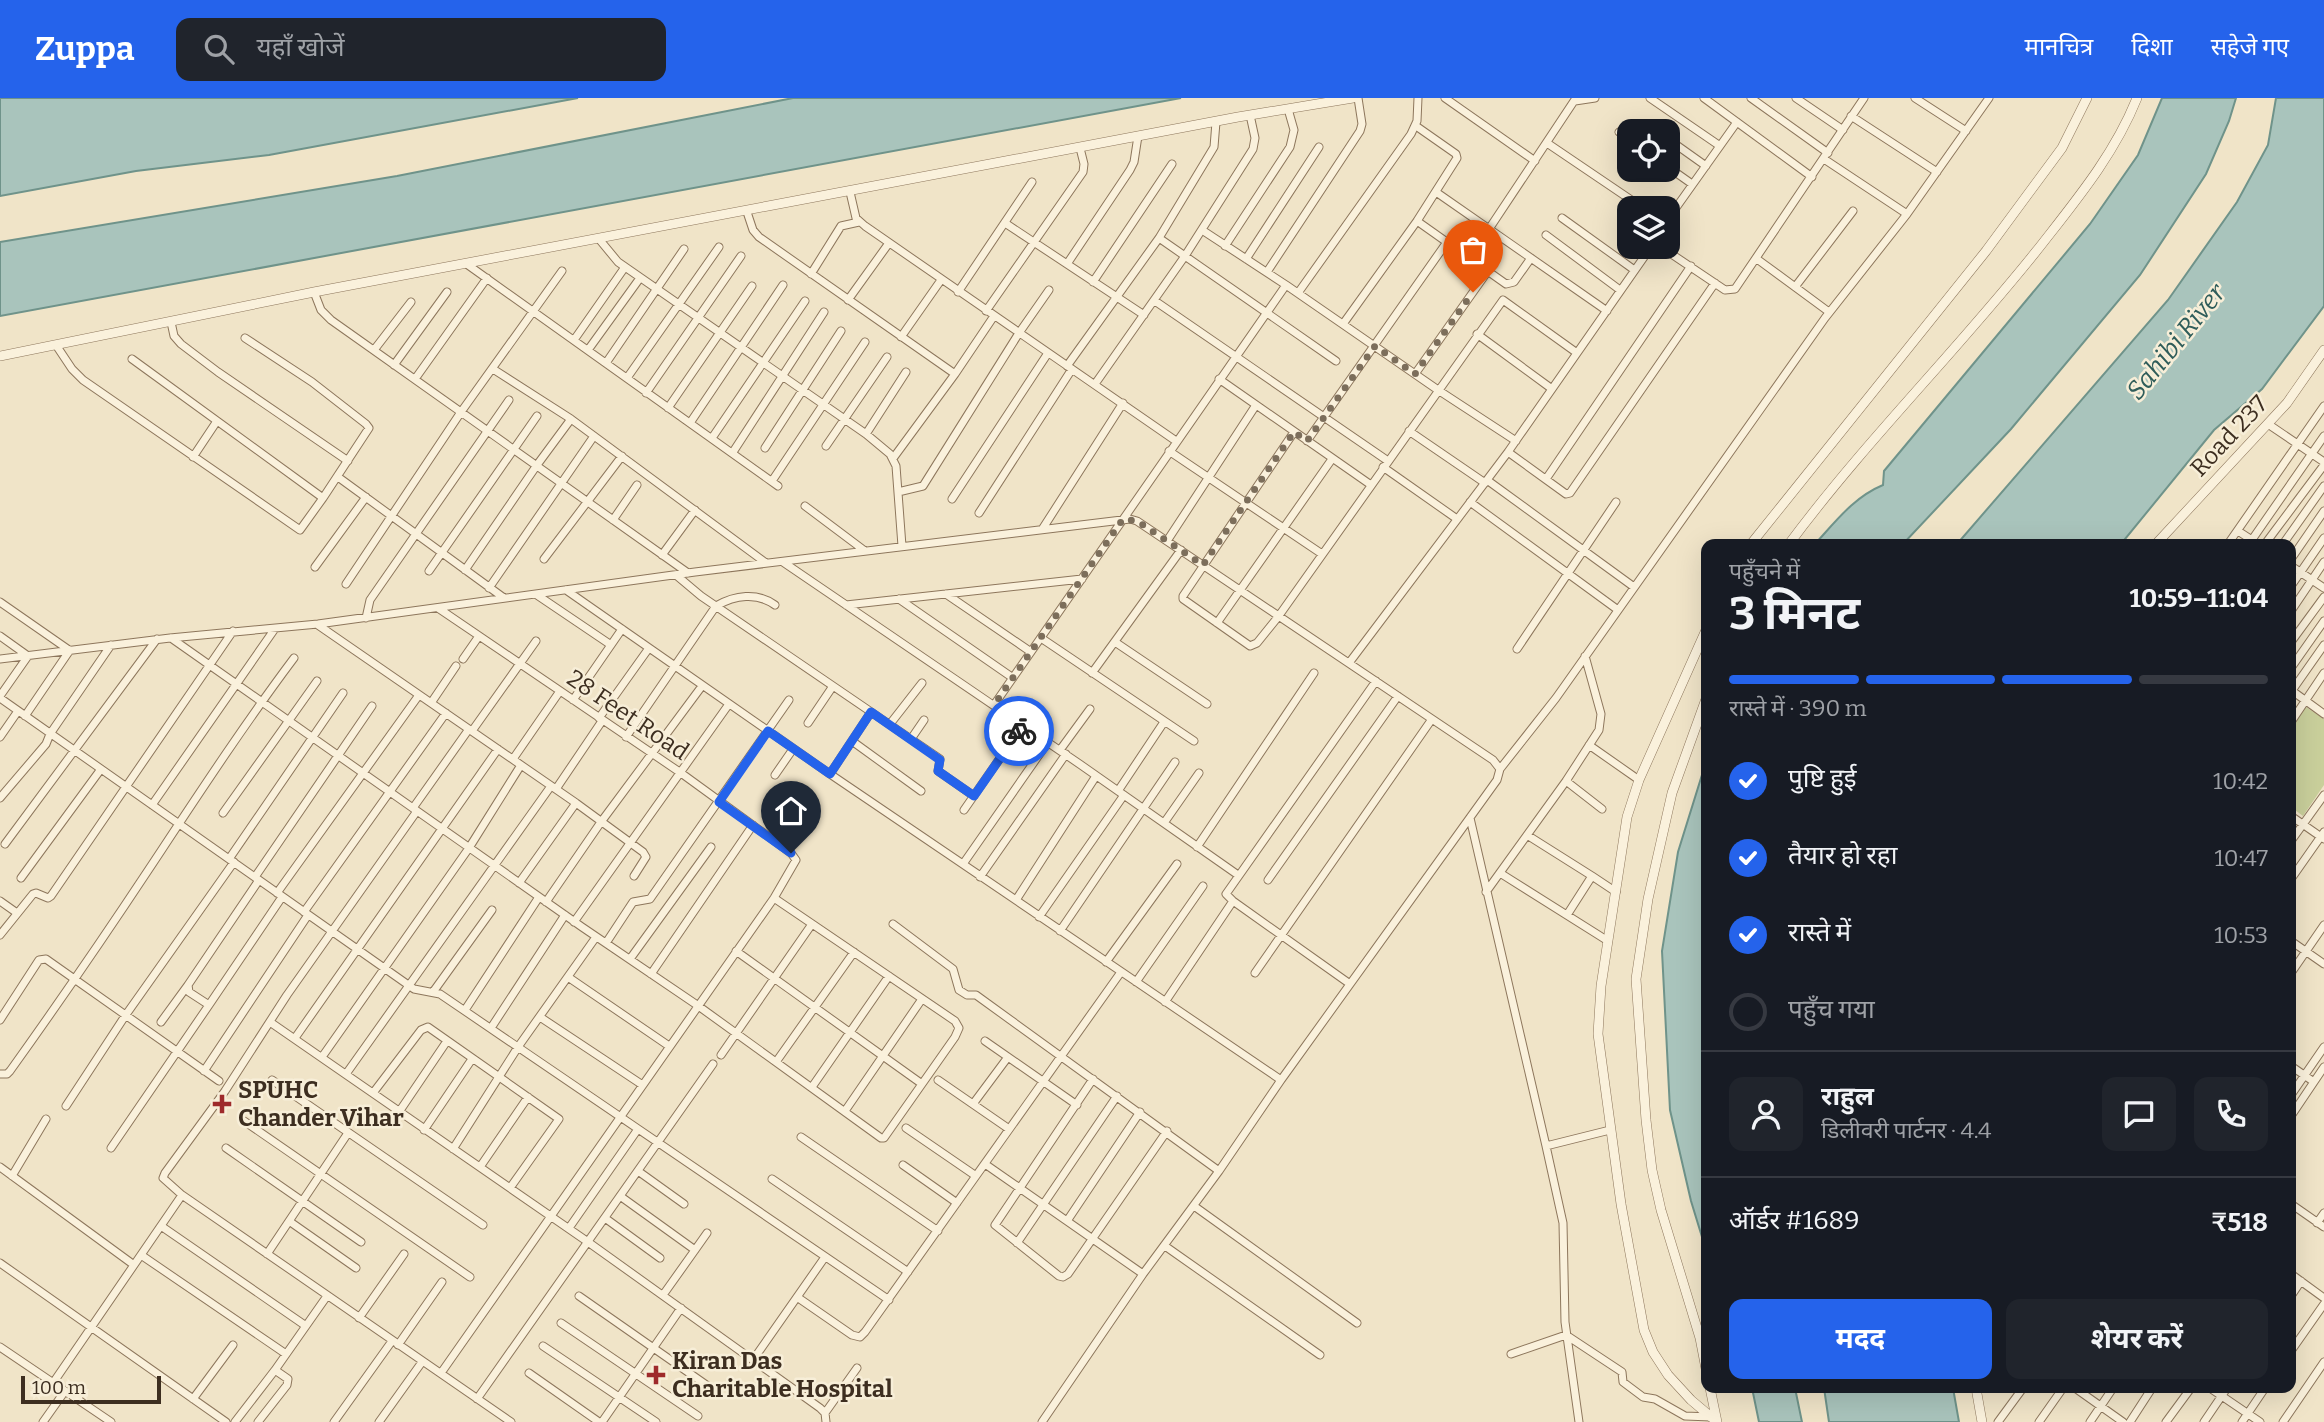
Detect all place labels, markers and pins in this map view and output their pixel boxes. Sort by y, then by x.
pin [1443,220,1503,292]
pin [761,781,821,853]
place label: SPUHC Chander Vihar [238,1076,404,1132]
marker: SPUHC Chander Vihar [212,1094,232,1114]
place label: Kiran Das Charitable Hospital [672,1347,893,1403]
marker: Kiran Das Charitable Hospital [646,1365,666,1385]

